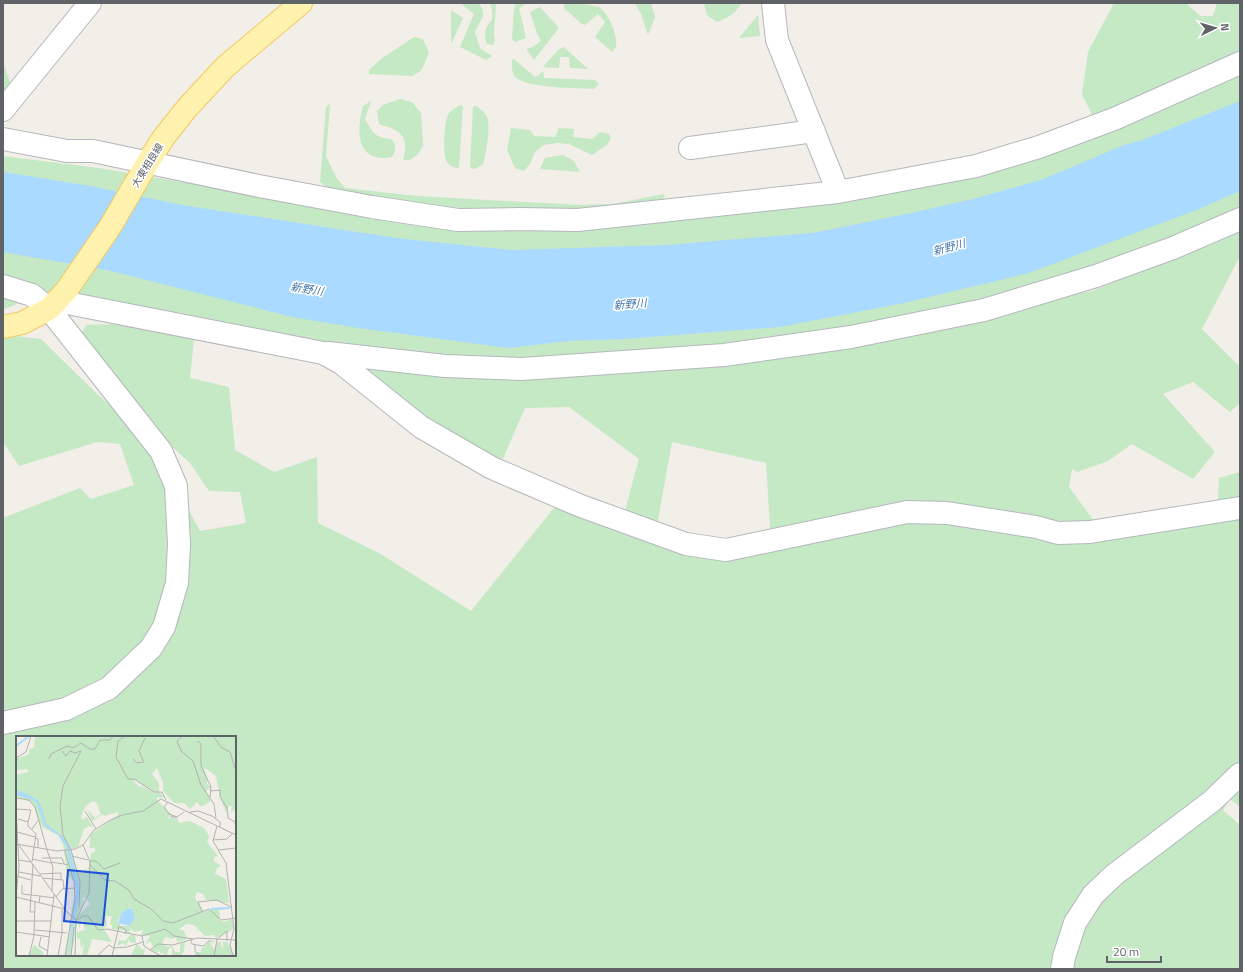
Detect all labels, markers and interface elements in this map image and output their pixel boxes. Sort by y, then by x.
north arrow [1195,8,1235,48]
text: N [1217,23,1233,32]
street label: 大東相良線 [128,140,167,190]
water label: 新野川 [931,235,968,259]
water label: 新野川 [289,279,326,300]
water label: 新野川 [613,295,648,313]
inset map [16,736,236,956]
scale bar [1107,938,1161,964]
text: 20 m [1113,942,1139,961]

